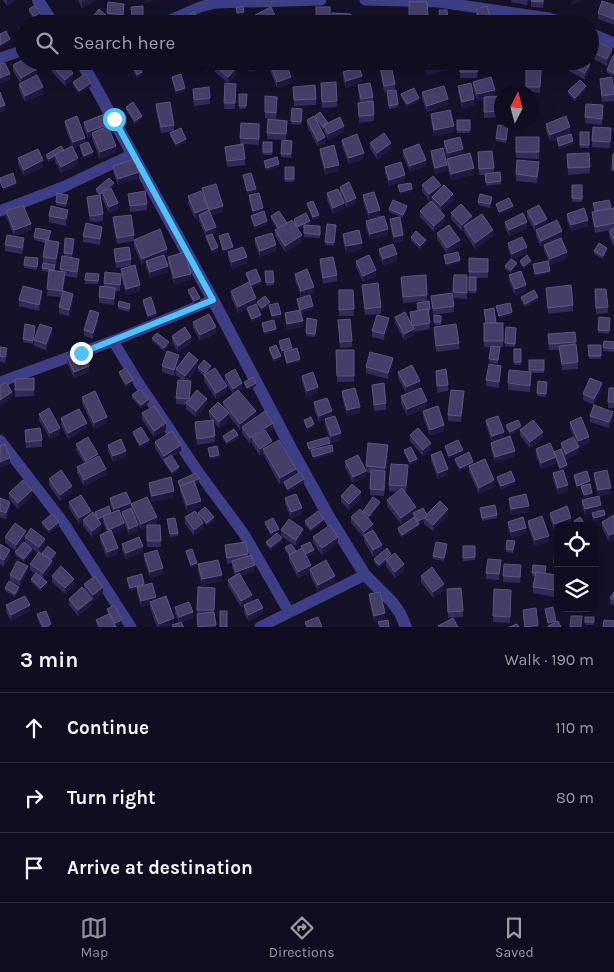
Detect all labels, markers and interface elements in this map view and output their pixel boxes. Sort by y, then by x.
search box [15,15,599,70]
icon: search [33,29,61,57]
text: Search here [73,32,175,54]
north arrow [494,85,539,130]
route start [103,108,126,131]
route end [70,342,93,365]
map controls [554,522,599,612]
button: locate [554,522,599,567]
button: layers [554,567,599,612]
text: 3 min [20,648,78,672]
text: Walk · 190 m [505,650,594,669]
icon: ahead [20,714,48,742]
text: Continue [67,717,149,739]
text: 110 m [555,718,594,737]
icon: right [20,784,48,812]
text: Turn right [67,787,156,809]
text: 80 m [556,788,594,807]
icon: arrive [20,854,48,882]
text: Arrive at destination [67,857,253,879]
tab: Map [80,914,108,961]
tab: Directions [269,914,335,961]
tab: Saved [495,914,534,961]

